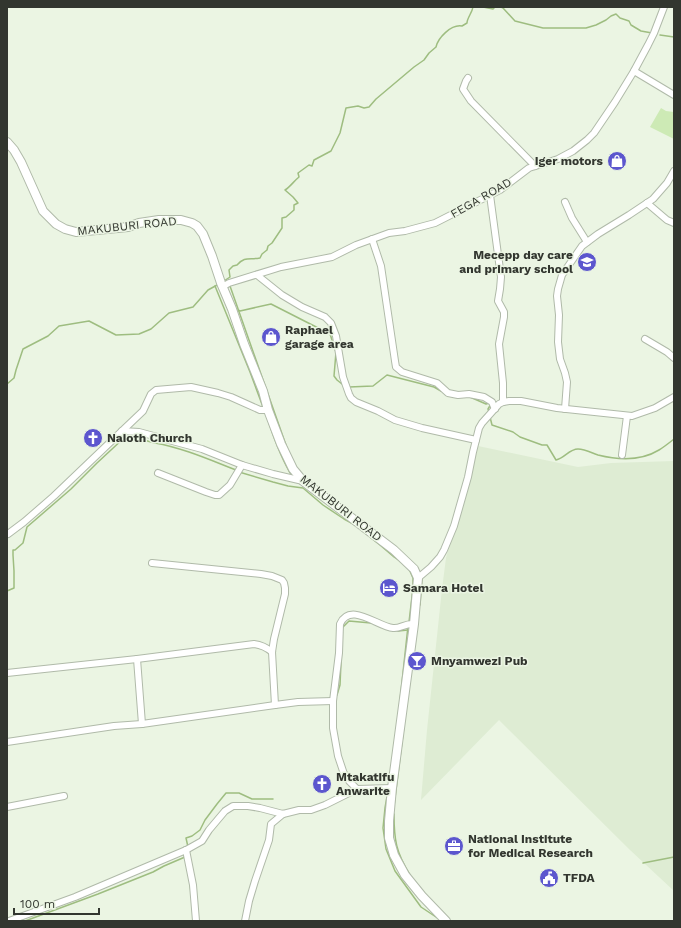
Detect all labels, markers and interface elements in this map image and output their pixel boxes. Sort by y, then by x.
shop icon: Iger motors [606,150,628,172]
place label: Iger motors [535,154,604,168]
street label: FEGA ROAD [448,175,514,221]
street label: MAKUBURI ROAD [77,214,177,238]
place label: Mecepp day care and primary school [459,248,573,276]
school or university icon: Mecepp day care and primary school [576,251,598,273]
place label: Raphael garage area [285,323,354,351]
shop icon: Raphael garage area [260,326,282,348]
church icon: Naioth Church [82,427,104,449]
place label: Naioth Church [107,431,192,445]
street label: MAKUBURI ROAD [297,472,385,544]
hotel icon: Samara Hotel [378,577,400,599]
place label: Samara Hotel [403,581,483,595]
bar icon: Mnyamwezi Pub [406,650,428,672]
place label: Mnyamwezi Pub [431,654,528,668]
place label: Mtakatifu Anwarite [336,770,394,798]
church icon: Mtakatifu Anwarite [311,773,333,795]
place label: National Institute for Medical Research [468,832,593,860]
office icon: National Institute for Medical Research [443,835,465,857]
public building icon: TFDA [538,867,560,889]
place label: TFDA [563,871,596,885]
scale bar [14,890,99,916]
text: 100 m [20,897,55,911]

